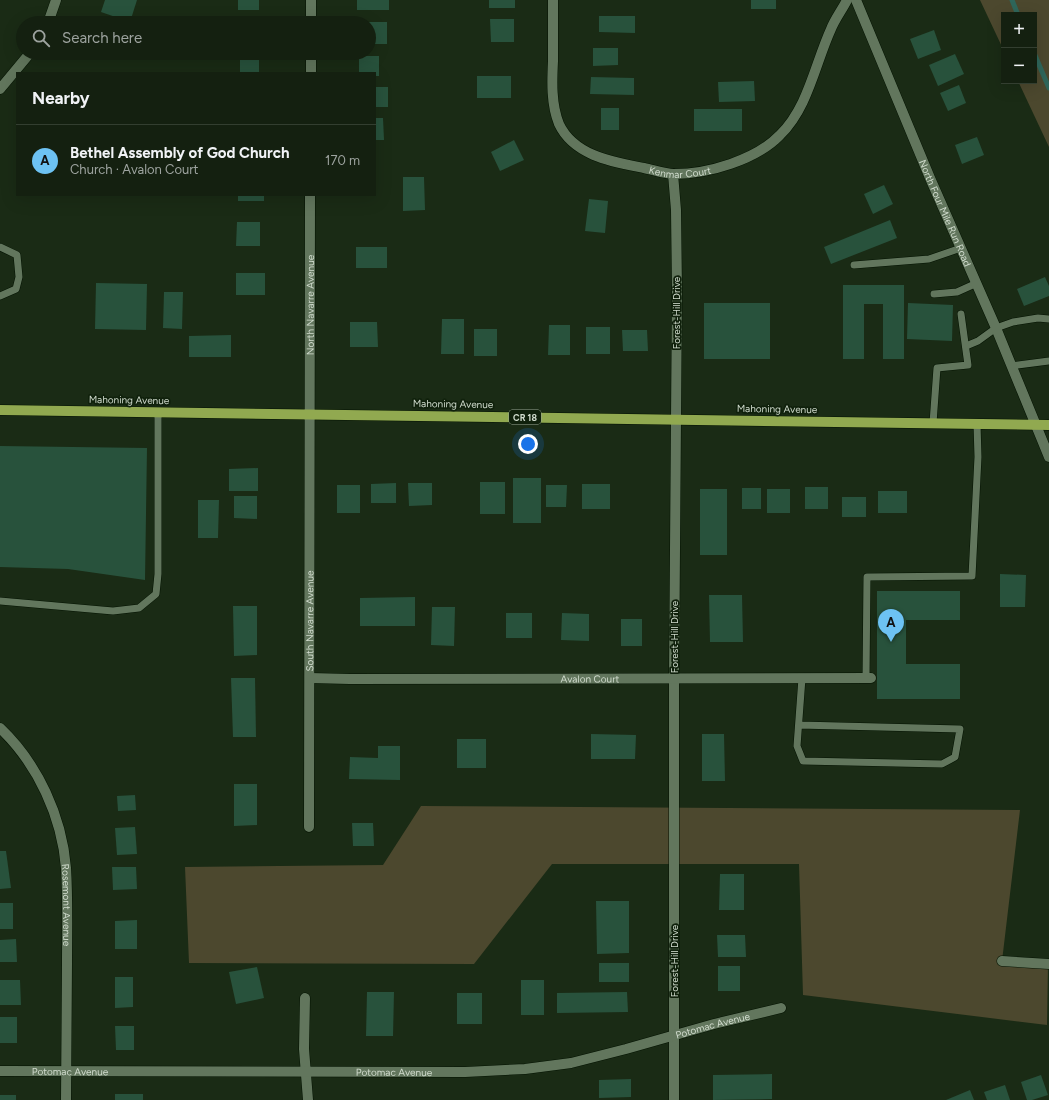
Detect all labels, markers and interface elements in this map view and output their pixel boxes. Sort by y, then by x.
map controls [1001,12,1037,84]
button: + [1001,12,1037,48]
search box [16,16,376,60]
icon: search [30,27,52,49]
text: Search here [62,29,142,47]
button: − [1001,48,1037,84]
text: Nearby [32,88,90,108]
text: Bethel Assembly of God Church [70,144,289,162]
text: A [40,153,50,168]
text: 170 m [325,153,360,168]
street label: North Four Mile Run Road [917,158,975,269]
text: Church · Avalon Court [70,162,199,177]
street label: Kenmar Court [648,163,712,181]
street label: North Navarre Avenue [303,254,316,355]
street label: Forest-Hill Drive [670,276,683,349]
street label: Mahoning Avenue [89,393,170,407]
street label: Mahoning Avenue [413,397,494,411]
street label: Mahoning Avenue [737,402,818,416]
road number: CR 18 [509,410,541,424]
your location [518,434,538,454]
street label: South Navarre Avenue [303,570,316,672]
street label: Forest-Hill Drive [668,600,681,673]
pin: A [878,609,904,642]
street label: Avalon Court [561,672,620,685]
street label: Rosemont Avenue [59,863,74,947]
street label: Forest-Hill Drive [668,924,681,997]
street label: Potomac Avenue [674,1009,752,1041]
street label: Potomac Avenue [32,1065,109,1078]
street label: Potomac Avenue [356,1065,433,1078]

